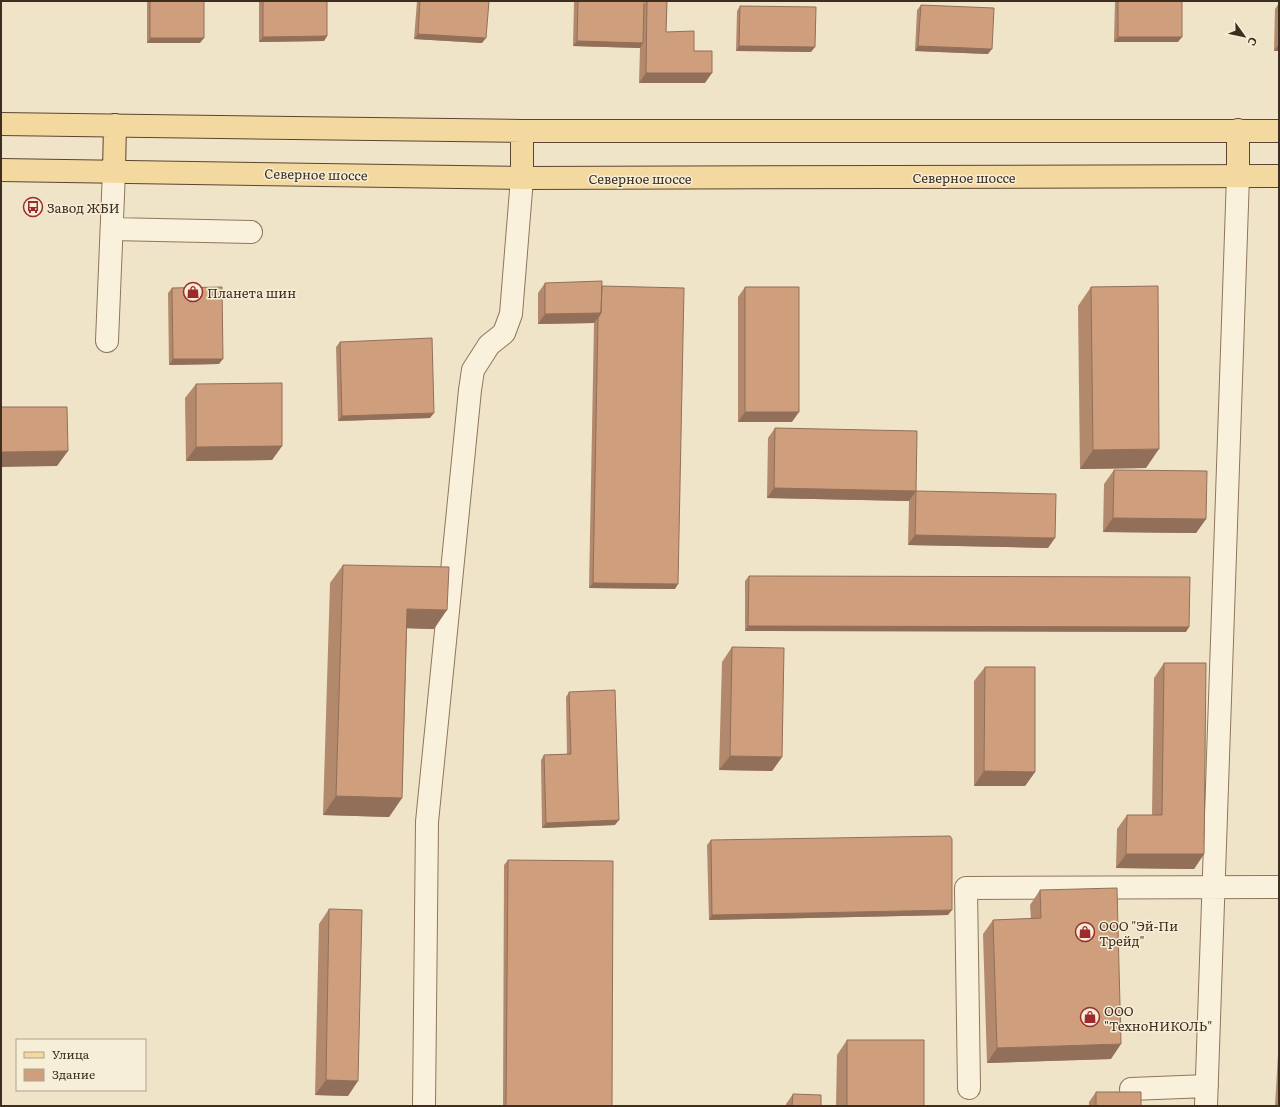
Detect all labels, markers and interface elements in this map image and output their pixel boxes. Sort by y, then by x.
north arrow [1224,16,1264,56]
text: С [1244,34,1262,50]
street label: Северное шоссе [264,164,368,184]
street label: Северное шоссе [912,168,1016,187]
street label: Северное шоссе [588,169,692,188]
bus stop icon: Завод ЖБИ [22,196,44,218]
place label: Завод ЖБИ [47,198,120,217]
shop icon: Планета шин [182,281,204,303]
place label: Планета шин [207,283,296,302]
place label: ООО "Эй-Пи Трейд" [1099,916,1178,950]
shop icon: ООО "Эй-Пи Трейд" [1074,921,1096,943]
place label: ООО "ТехноНИКОЛЬ" [1104,1001,1212,1035]
shop icon: ООО "ТехноНИКОЛЬ" [1079,1006,1101,1028]
legend [16,1039,146,1091]
text: Улица [52,1045,90,1063]
text: Здание [52,1065,95,1083]

